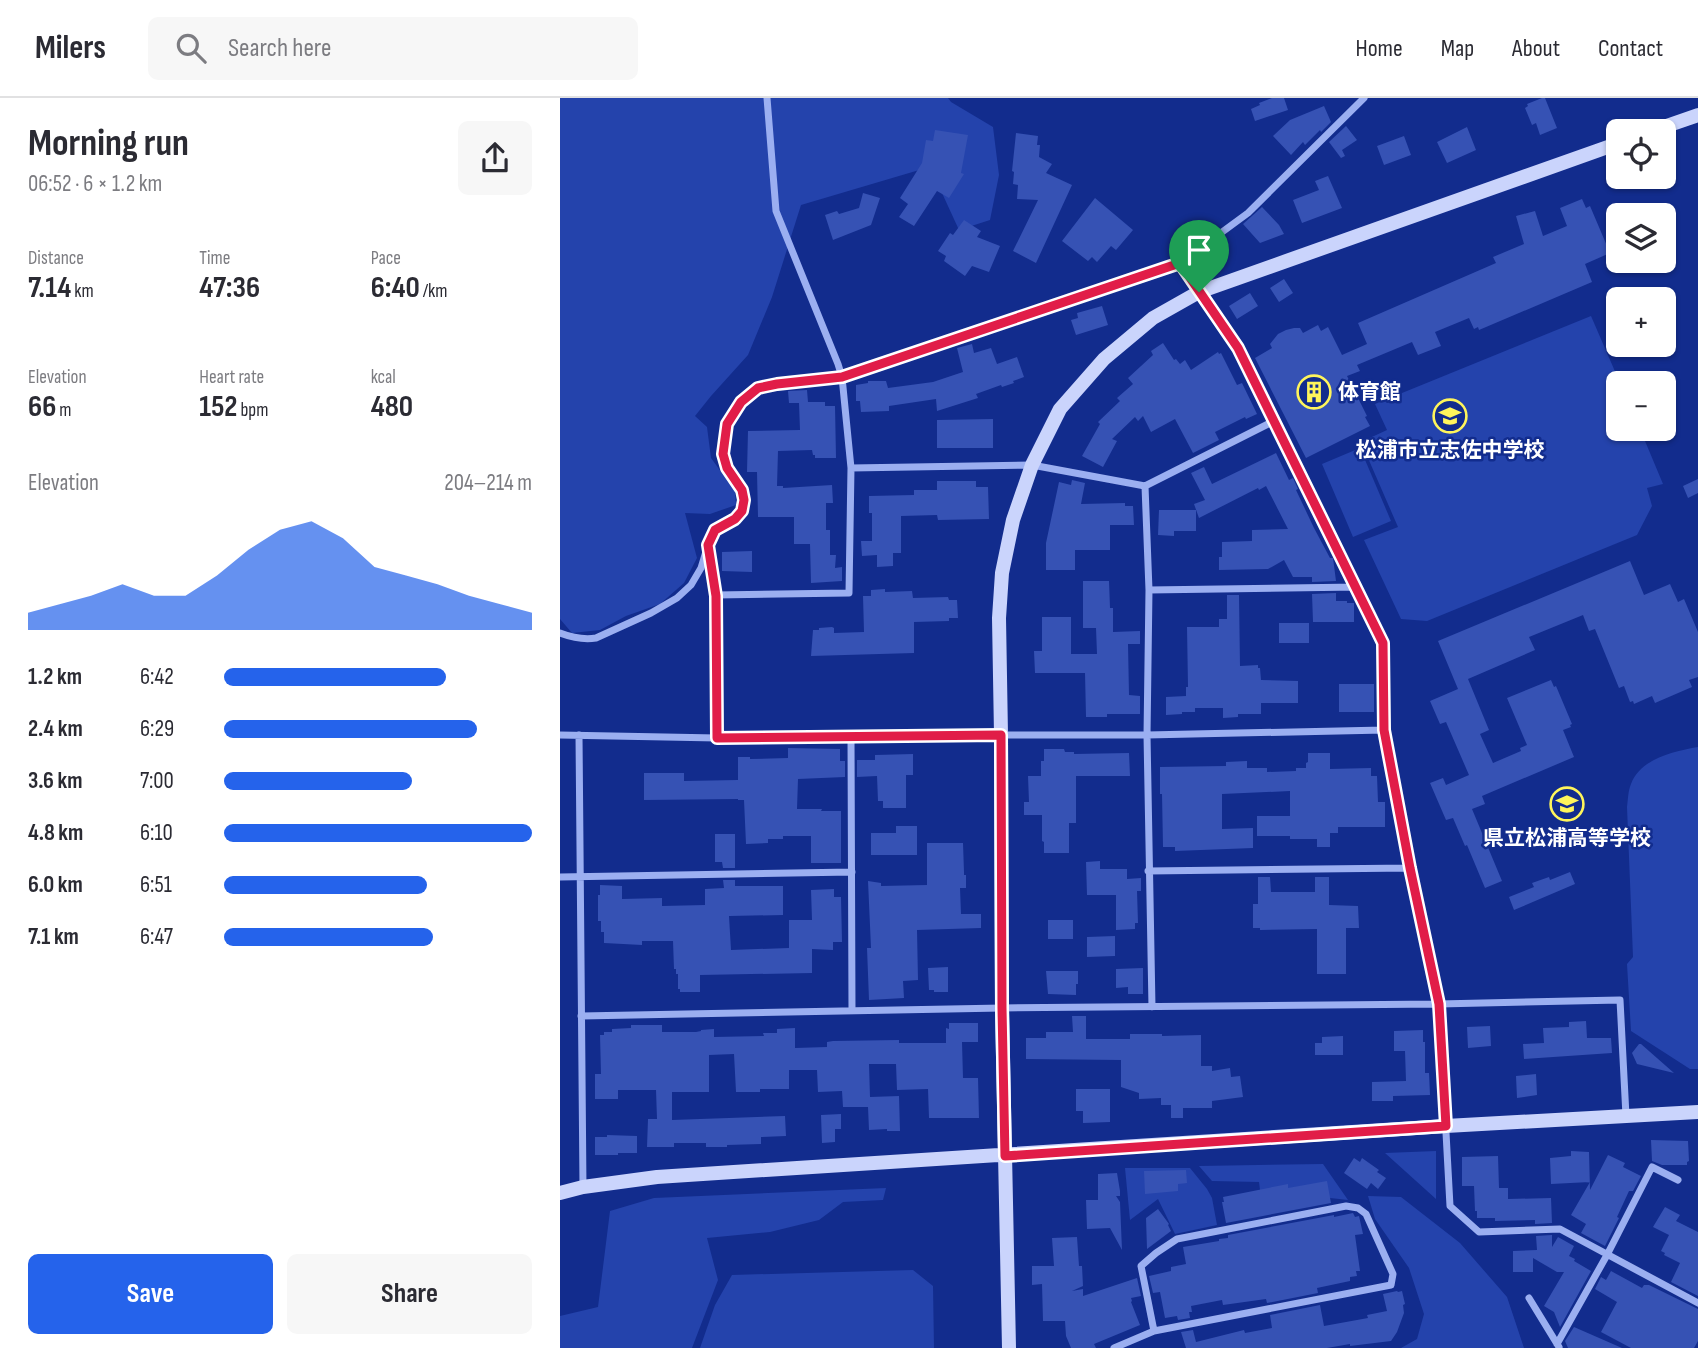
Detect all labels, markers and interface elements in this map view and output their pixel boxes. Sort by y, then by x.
search box [148,17,638,80]
text: Milers [35,28,106,68]
icon: search [172,29,210,67]
text: Search here [228,33,331,64]
text: Home [1355,34,1403,63]
text: Map [1441,34,1474,63]
text: About [1512,34,1560,63]
text: Contact [1598,34,1663,63]
map controls [1606,119,1676,441]
button: locate [1606,119,1676,189]
text: Morning run [28,121,189,166]
button: share [458,121,532,195]
text: 06:52 · 6 × 1.2 km [28,170,162,198]
button: layers [1606,203,1676,273]
pin [1169,220,1229,292]
icon: arrive [1180,231,1218,269]
text: Distance [28,247,84,270]
text: Time [199,247,230,270]
text: Pace [371,247,401,270]
text: 7.14 [28,270,71,306]
text: 47:36 [199,270,260,306]
text: 6:40 [371,270,420,306]
text: km [71,280,94,303]
text: /km [420,280,447,303]
button: + [1606,287,1676,357]
text: Elevation [28,366,87,389]
text: Heart rate [199,366,264,389]
text: kcal [371,366,396,389]
button: − [1606,371,1676,441]
building icon: 体育館 [1295,373,1333,411]
place label: 体育館 [1338,380,1401,405]
text: 66 [28,389,56,425]
text: 152 [199,389,237,425]
text: 480 [371,389,413,425]
school or university icon: 松浦市立志佐中学校 [1431,397,1469,435]
text: m [56,399,72,422]
text: bpm [237,399,268,422]
place label: 松浦市立志佐中学校 [1356,438,1545,463]
text: Elevation [28,469,99,497]
text: 204–214 m [444,469,532,497]
text: 1.2 km [28,663,82,691]
text: 6:42 [140,663,174,691]
text: 2.4 km [28,715,83,743]
text: 6:29 [140,715,174,743]
text: 3.6 km [28,767,82,795]
text: 7:00 [140,767,174,795]
school or university icon: 県立松浦高等学校 [1548,785,1586,823]
text: 4.8 km [28,819,83,847]
text: 6:10 [140,819,173,847]
place label: 県立松浦高等学校 [1483,826,1651,851]
text: 6.0 km [28,871,83,899]
text: 6:51 [140,871,172,899]
text: 7.1 km [28,923,79,951]
text: 6:47 [140,923,173,951]
button: Save [28,1254,273,1334]
button: Share [287,1254,532,1334]

